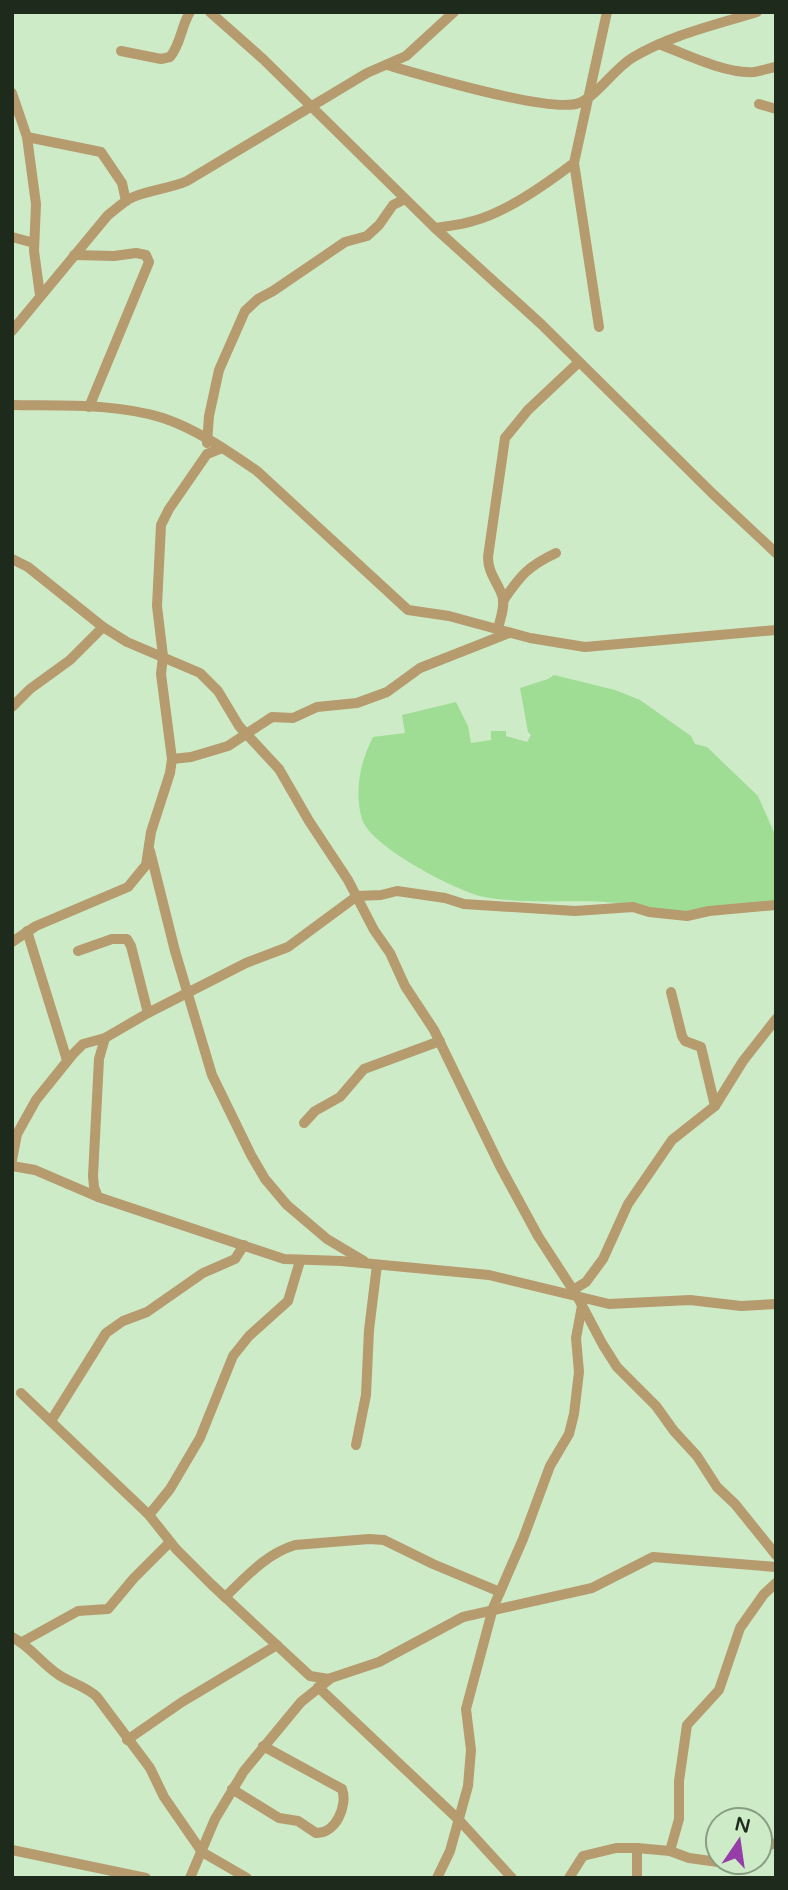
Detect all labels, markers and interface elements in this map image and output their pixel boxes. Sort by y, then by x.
north arrow [704,1806,774,1876]
text: N [733,1813,753,1838]

